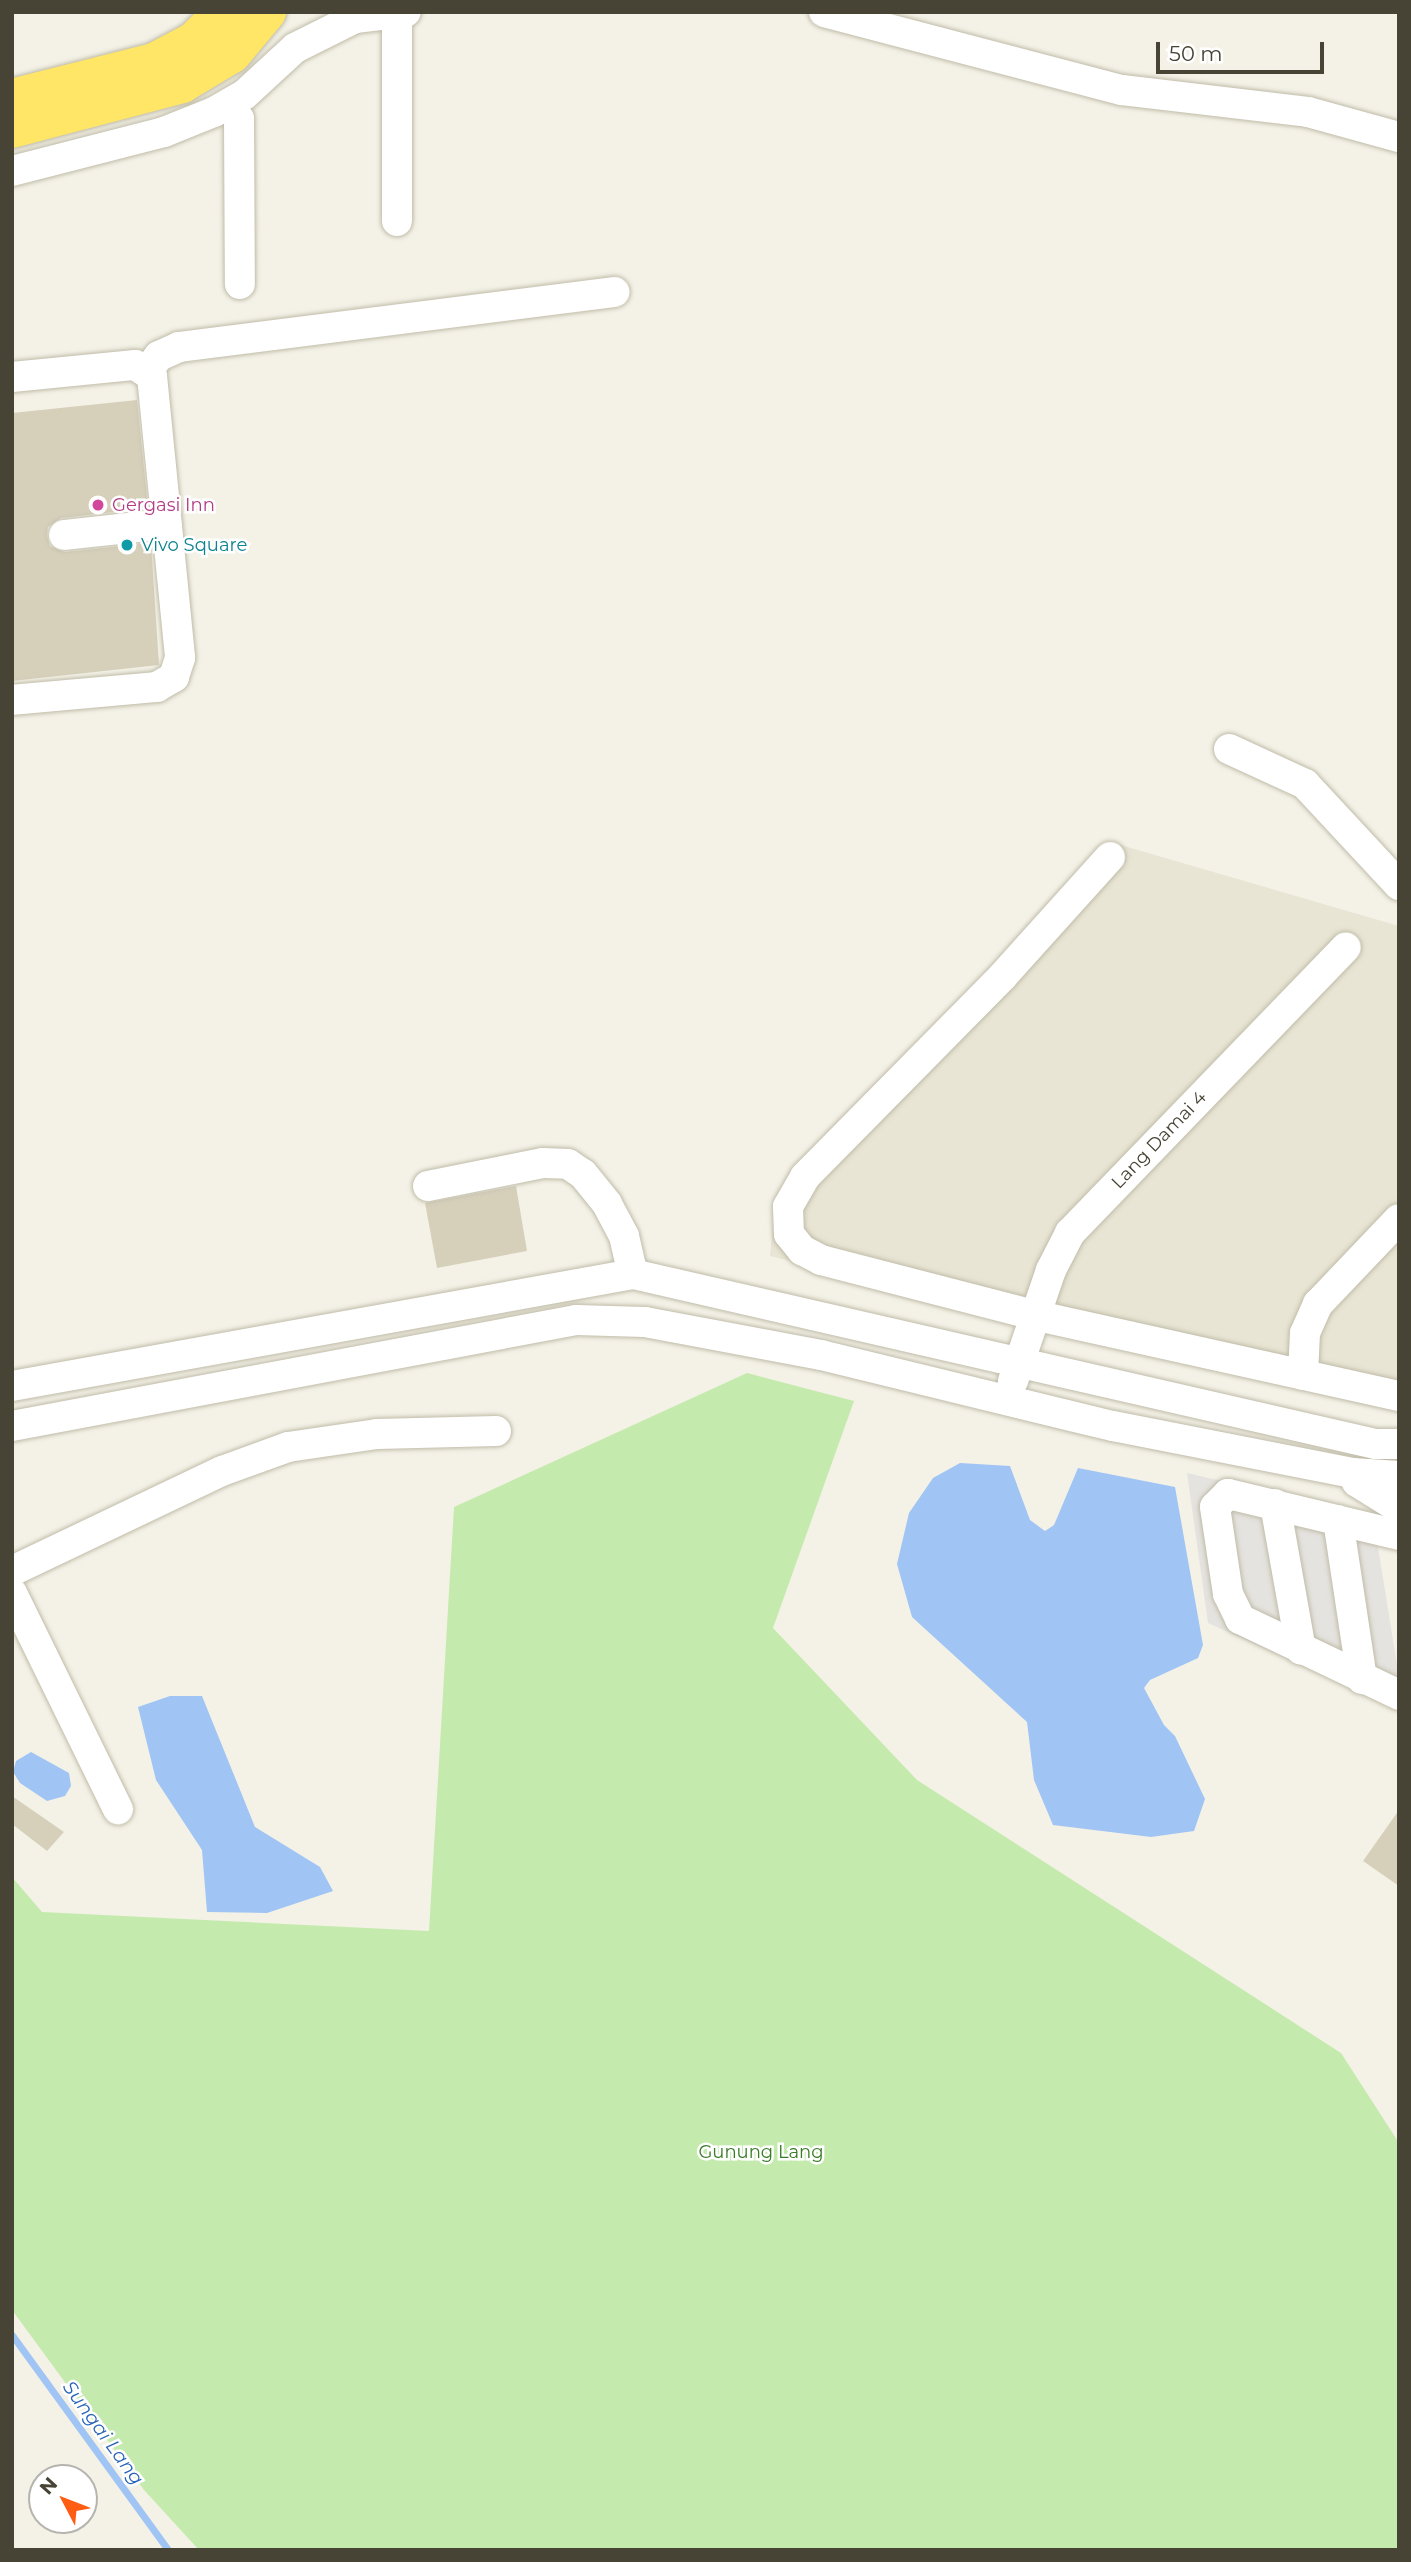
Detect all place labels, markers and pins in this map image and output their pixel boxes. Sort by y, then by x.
place label: Gergasi Inn [112,494,215,516]
marker: Gergasi Inn [90,497,106,513]
place label: Vivo Square [141,534,247,556]
marker: Vivo Square [119,537,135,553]

